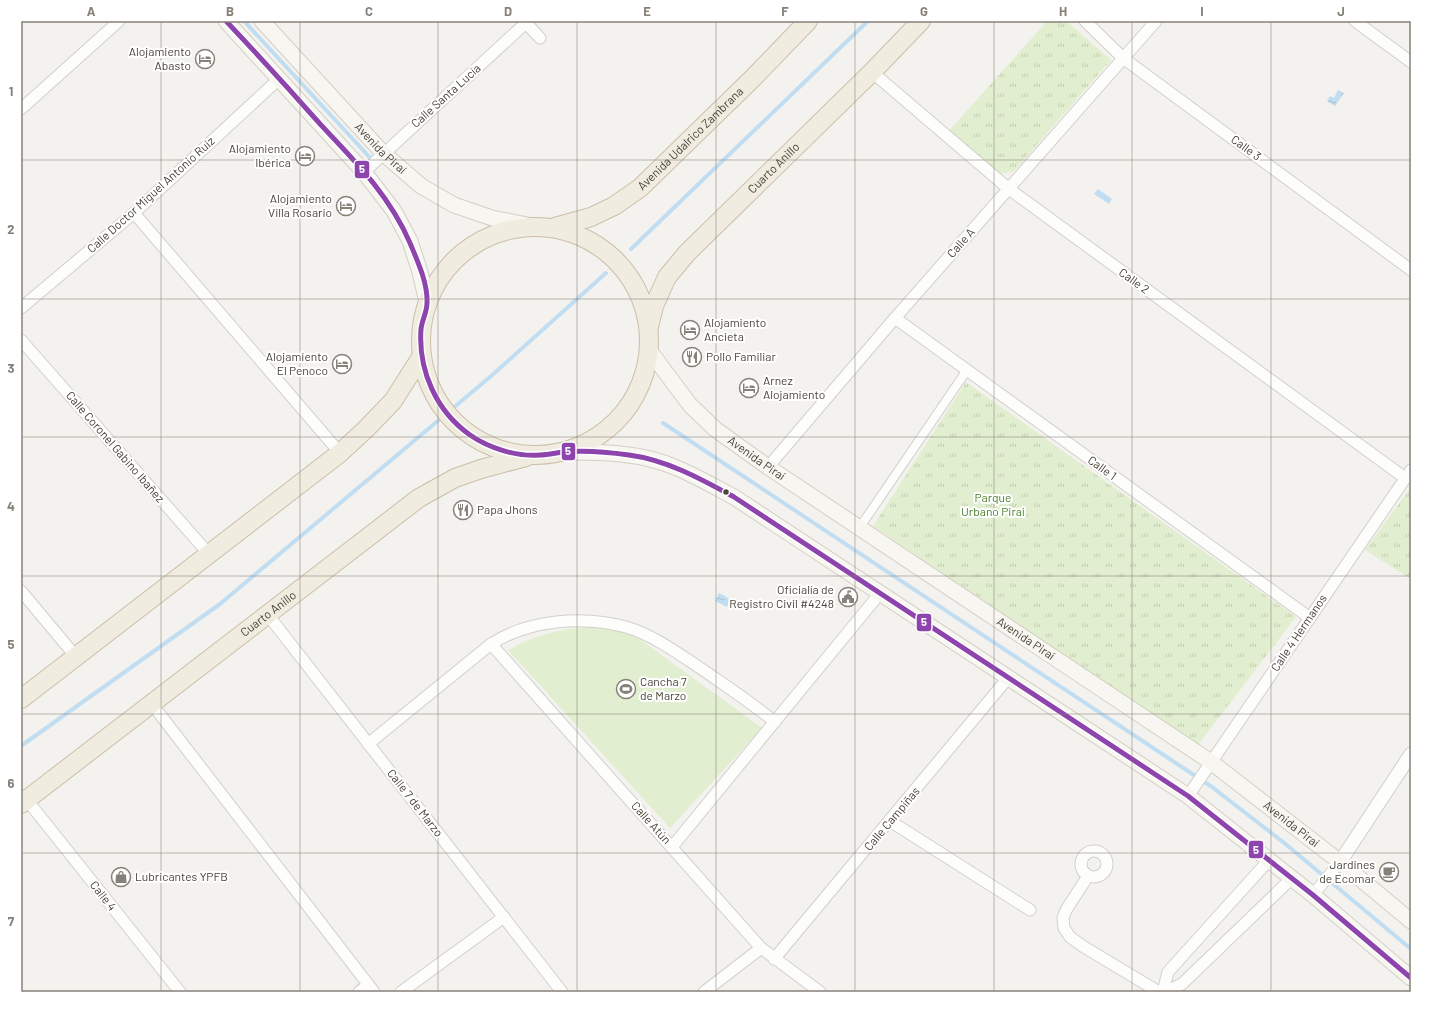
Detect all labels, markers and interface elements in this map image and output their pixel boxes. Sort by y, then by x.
text: A [87,3,96,19]
text: B [226,3,234,19]
text: C [365,3,373,19]
text: D [504,3,512,19]
text: E [643,3,651,19]
text: F [781,3,789,19]
text: G [920,3,928,19]
text: H [1059,3,1067,19]
text: I [1200,3,1204,19]
text: J [1337,3,1345,19]
place label: Alojamiento Abasto [129,44,191,72]
hotel icon: Alojamiento Abasto [194,48,216,70]
street label: Calle Santa Lucía [408,61,483,130]
text: 1 [9,83,13,99]
street label: Avenida Udalrico Zambrana [634,84,745,193]
street label: Avenida Piraí [353,119,410,176]
street label: Calle 3 [1229,132,1264,163]
street label: Calle Doctor Miguel Antonio Ruiz [84,133,217,255]
street label: Cuarto Anillo [744,139,802,196]
place label: Alojamiento Ibérica [229,141,291,169]
hotel icon: Alojamiento Ibérica [294,145,316,167]
line badge: 5 [354,160,370,179]
text: 5 [359,162,365,175]
place label: Alojamiento Villa Rosario [268,191,332,219]
hotel icon: Alojamiento Villa Rosario [335,195,357,217]
text: 2 [7,221,15,237]
street label: Calle A [944,225,977,260]
street label: Calle 2 [1117,265,1152,296]
place label: Alojamiento Ancieta [704,315,766,343]
hotel icon: Alojamiento Ancieta [679,319,701,341]
restaurant icon: Pollo Familiar [681,346,703,368]
place label: Alojamiento El Penoco [266,349,328,377]
place label: Pollo Familiar [706,349,776,363]
hotel icon: Alojamiento El Penoco [331,353,353,375]
text: 3 [7,360,15,376]
place label: Arnez Alojamiento [763,373,825,401]
hotel icon: Arnez Alojamiento [738,377,760,399]
street label: Calle Coronel Gabino Ibañez [64,388,168,505]
street label: Avenida Piraí [726,433,789,483]
line badge: 5 [561,442,576,461]
text: 5 [565,444,571,457]
street label: Calle 1 [1086,452,1120,482]
unlabelled marker [721,487,731,497]
park label: Parque Urbano Pirai [961,490,1025,518]
text: 4 [7,498,15,514]
restaurant icon: Papa Jhons [452,499,474,521]
place label: Papa Jhons [477,502,538,516]
place label: Oficialía de Registro Civil #4248 [729,582,834,610]
public building icon: Oficialía de Registro Civil #4248 [837,586,859,608]
street label: Cuarto Anillo [237,587,298,639]
street label: Calle 4 Hermanos [1267,591,1329,674]
line badge: 5 [916,613,932,632]
street label: Avenida Piraí [995,613,1058,662]
text: 5 [921,615,927,628]
text: 5 [7,636,15,652]
place label: Cancha 7 de Marzo [640,674,687,702]
sports icon: Cancha 7 de Marzo [615,678,637,700]
street label: Calle 7 de Marzo [385,766,447,839]
text: 6 [8,775,15,791]
street label: Calle Campiñas [860,783,922,853]
street label: Avenida Piraí [1261,797,1323,850]
street label: Calle Atún [629,798,674,846]
line badge: 5 [1248,840,1264,859]
text: 5 [1253,843,1259,856]
place label: Jardines de Ecomar [1319,857,1376,885]
cafe icon: Jardines de Ecomar [1378,861,1400,883]
shop icon: Lubricantes YPFB [110,866,132,888]
place label: Lubricantes YPFB [135,869,228,883]
street label: Calle 4 [88,878,120,913]
text: 7 [8,913,15,929]

